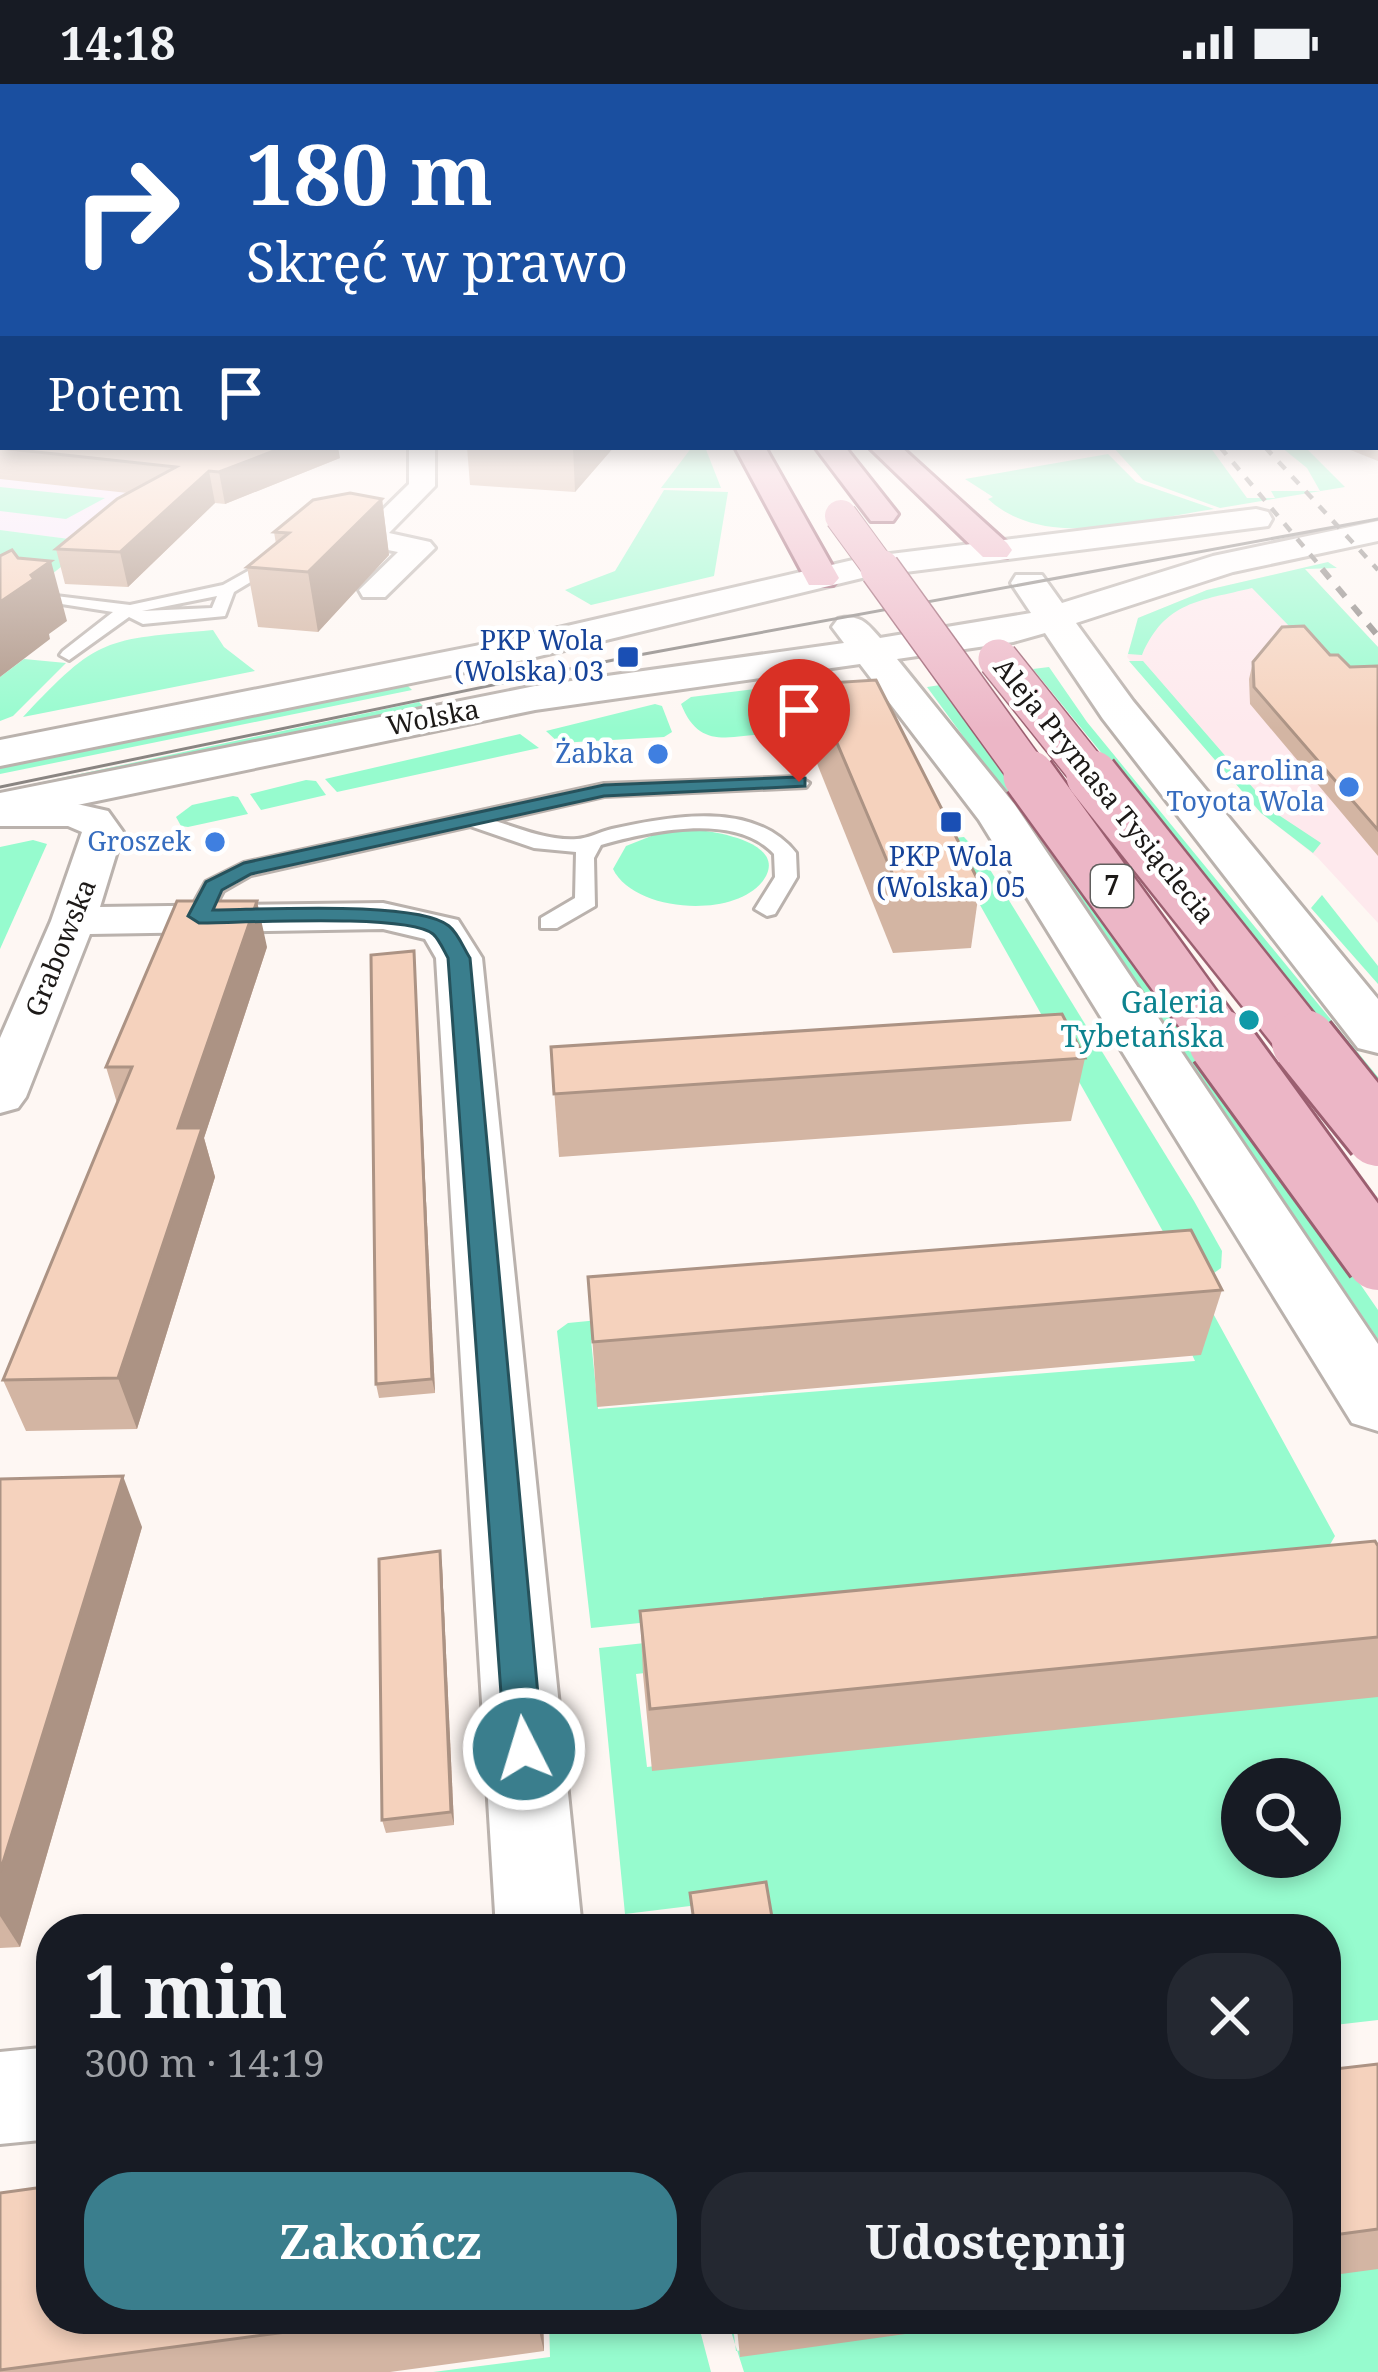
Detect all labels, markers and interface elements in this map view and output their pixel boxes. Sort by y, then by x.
text: 14:18 [60,12,175,73]
text: 180 m [246,115,493,230]
icon: right [48,132,204,288]
text: Skręć w prawo [246,224,628,298]
icon: arrive [208,360,274,426]
text: Potem [48,363,184,424]
place label: PKP Wola (Wolska) 03 [454,621,604,689]
marker: PKP Wola (Wolska) 03 [615,644,641,670]
street label: Aleja Prymasa Tysiąclecia [986,649,1224,931]
pin [748,659,850,782]
icon: arrive [766,677,832,743]
street label: Wolska [383,689,482,744]
place label: Żabka [555,734,634,771]
marker: Żabka [645,741,671,767]
place label: Carolina Toyota Wola [1166,751,1325,819]
marker: Carolina Toyota Wola [1336,774,1362,800]
marker: PKP Wola (Wolska) 05 [938,809,964,835]
place label: Groszek [87,822,191,859]
marker: Groszek [202,829,228,855]
place label: PKP Wola (Wolska) 05 [876,837,1026,905]
road number: 7 [1091,865,1133,907]
street label: Grabowska [15,873,104,1022]
place label: Galeria Tybetańska [1060,981,1225,1056]
marker: Galeria Tybetańska [1236,1007,1262,1033]
position arrow [461,1686,587,1812]
map controls [1221,1758,1341,1878]
button: search [1221,1758,1341,1878]
text: 1 min [84,1941,288,2039]
button: close [1167,1953,1293,2079]
text: 300 m · 14:19 [84,2035,325,2088]
button: Zakończ [84,2172,677,2310]
button: Udostępnij [701,2172,1293,2310]

